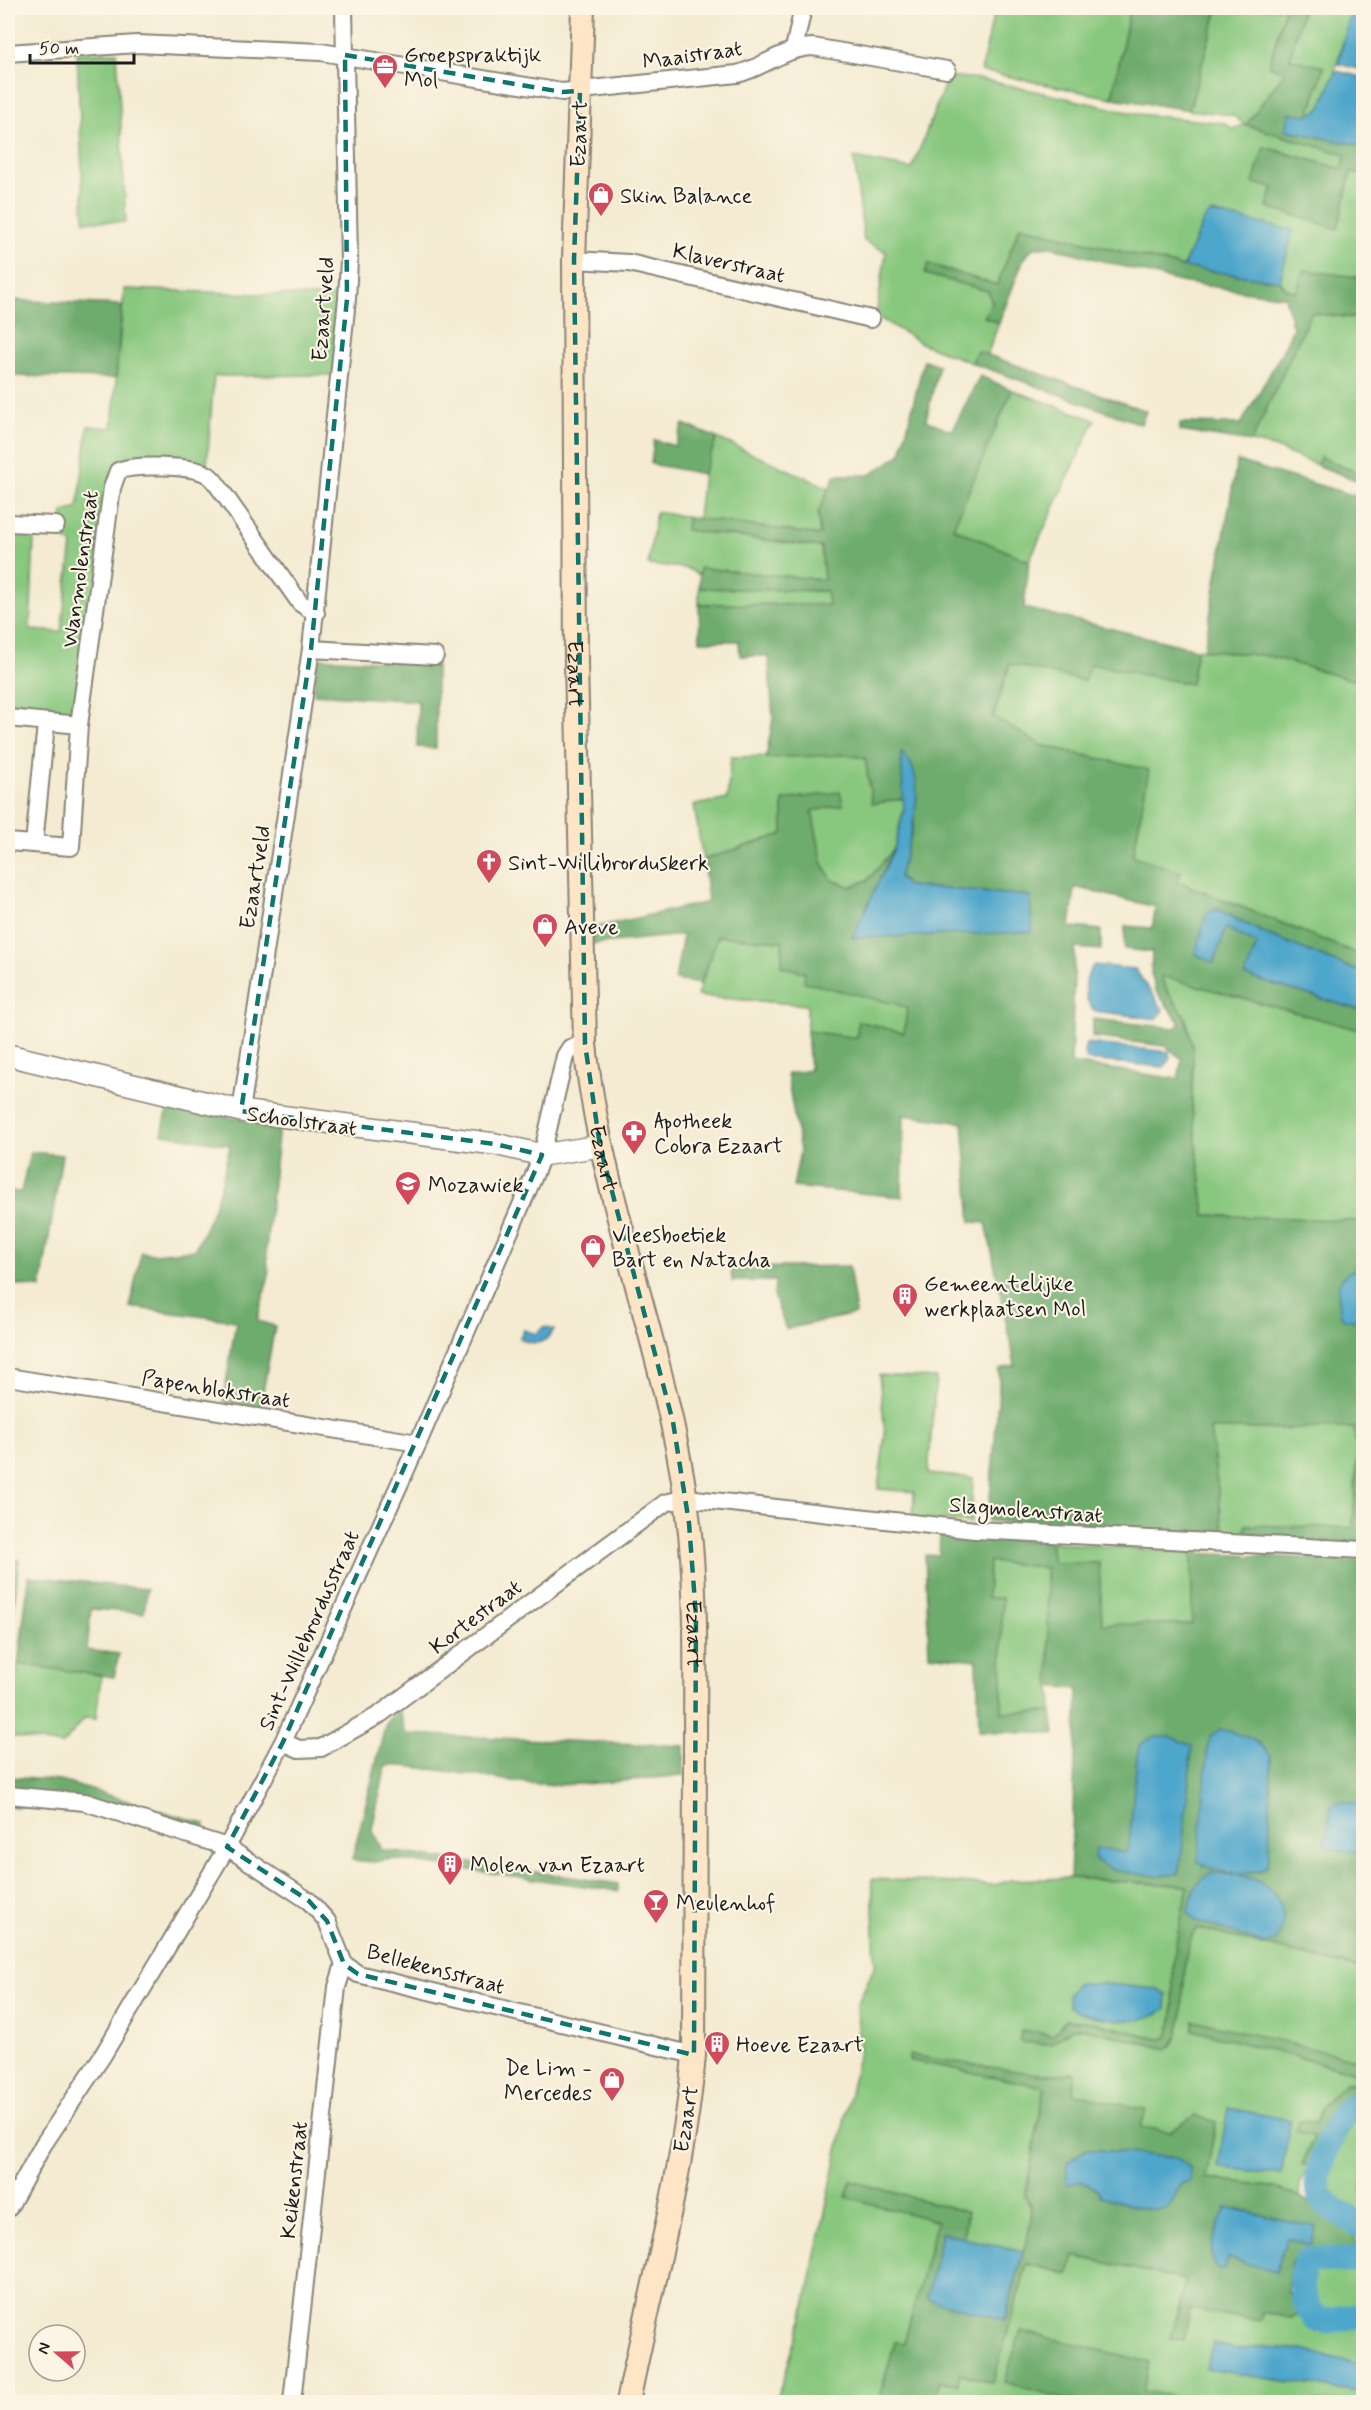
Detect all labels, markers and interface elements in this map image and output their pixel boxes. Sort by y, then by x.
scale bar [30,27,134,65]
street label: Maaistraat [641,35,744,77]
text: 50 m [39,37,79,61]
place label: Groepspraktijk Mol [404,42,541,95]
office icon: Groepspraktijk Mol [370,52,400,90]
street label: Ezaart [565,100,595,168]
shop icon: Skin Balance [586,180,616,218]
place label: Skin Balance [620,183,752,211]
street label: Klaverstraat [670,237,787,290]
street label: Ezaartveld [306,256,342,362]
street label: Wanmolenstraat [56,489,106,650]
street label: Ezaart [560,640,589,708]
street label: Ezaartveld [234,823,278,931]
church icon: Sint-Willibrorduskerk [474,847,504,885]
place label: Sint-Willibrorduskerk [508,850,709,878]
shop icon: Aveve [530,911,560,949]
place label: Aveve [564,914,619,942]
street label: Schoolstraat [245,1100,359,1144]
place label: Apotheek Cobra Ezaart [654,1108,783,1161]
pharmacy icon: Apotheek Cobra Ezaart [619,1118,649,1156]
street label: Ezaart [582,1123,623,1195]
school or university icon: Mozawiek [393,1169,423,1207]
place label: Mozawiek [428,1172,524,1200]
place label: Vleesboetiek Bart en Natacha [612,1222,771,1275]
shop icon: Vleesboetiek Bart en Natacha [578,1232,608,1270]
place label: Gemeentelijke werkplaatsen Mol [924,1271,1086,1324]
building icon: Gemeentelijke werkplaatsen Mol [890,1281,920,1319]
street label: Papenblokstraat [139,1364,292,1416]
street label: Slagmolenstraat [948,1492,1103,1533]
street label: Sint-Willebrordusstraat [253,1526,367,1735]
street label: Kortestraat [425,1574,528,1661]
street label: Ezaart [678,1600,707,1667]
building icon: Molen van Ezaart [435,1849,465,1887]
place label: Molen van Ezaart [470,1852,645,1880]
bar icon: Meulenhof [641,1887,671,1925]
place label: Meulenhof [676,1890,776,1918]
street label: Bellekensstraat [364,1938,507,2002]
building icon: Hoeve Ezaart [702,2029,732,2067]
place label: Hoeve Ezaart [736,2032,864,2060]
place label: De Lim - Mercedes [504,2055,592,2108]
shop icon: De Lim - Mercedes [597,2065,627,2103]
street label: Ezaart [668,2084,706,2155]
street label: Keikenstraat [275,2120,315,2240]
north arrow [27,2323,87,2383]
text: N [33,2340,56,2357]

